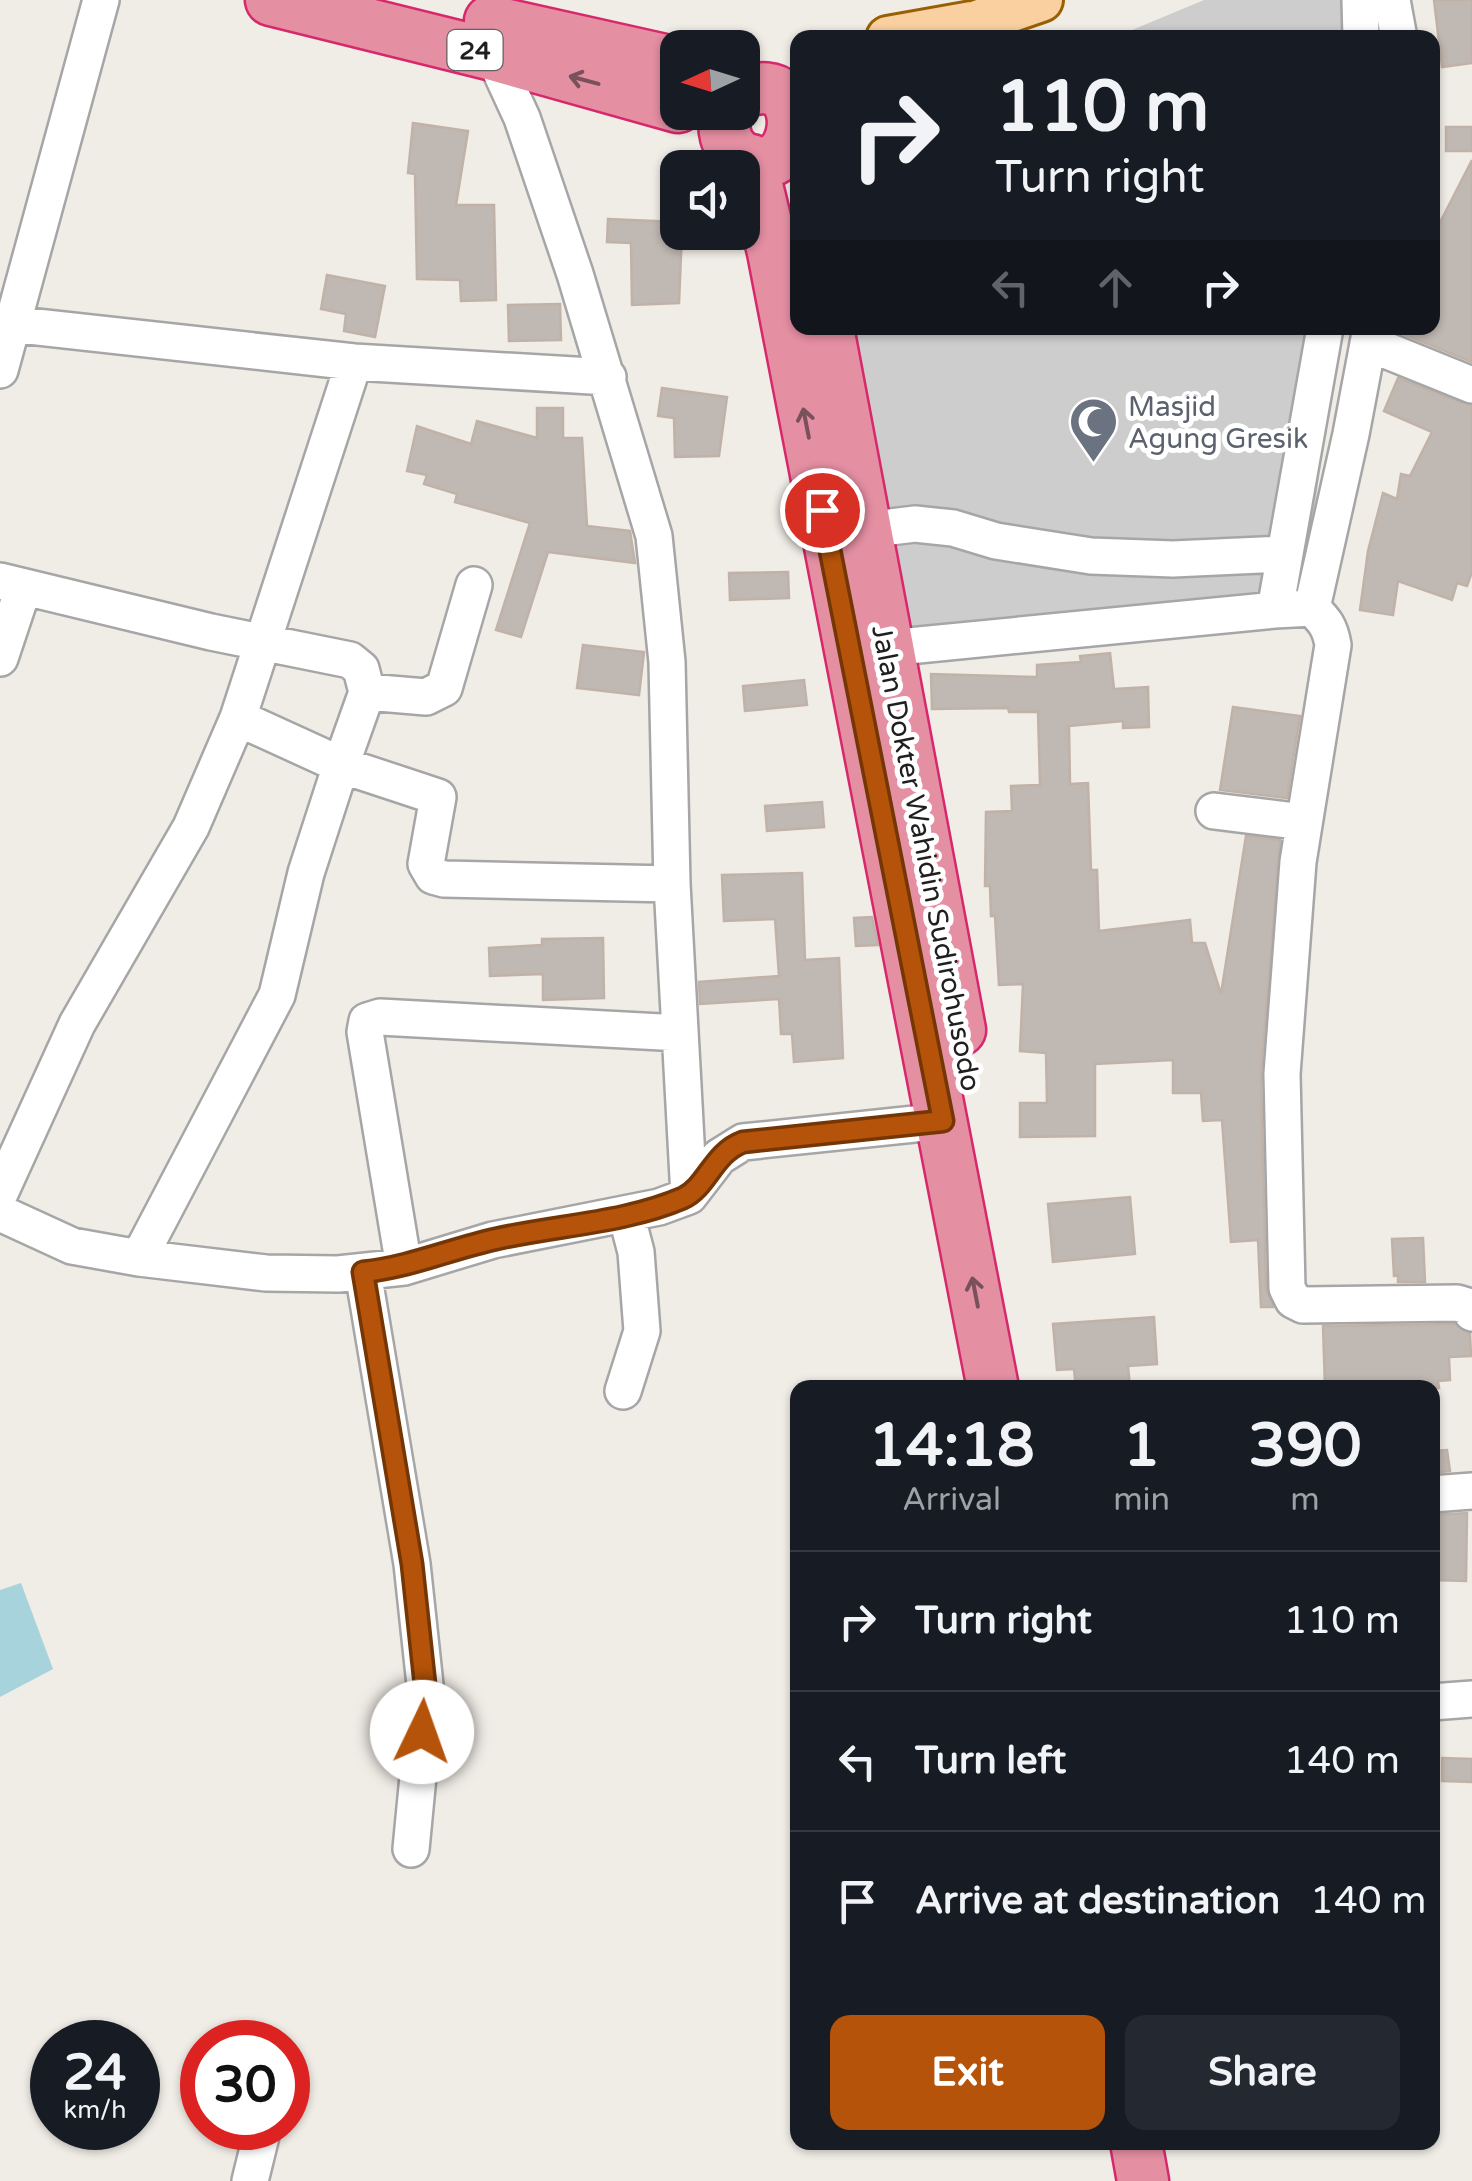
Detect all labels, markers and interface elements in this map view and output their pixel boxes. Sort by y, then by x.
road number: 24 [448,30,502,70]
north arrow [660,30,760,130]
map controls [660,30,760,250]
text: 110 m [995,66,1209,150]
one-way arrow [569,69,600,88]
icon: right [830,70,960,200]
button: sound [660,150,760,250]
text: Turn right [995,151,1204,205]
icon: left [983,260,1038,315]
icon: ahead [1088,260,1143,315]
icon: right [1193,260,1248,315]
place label: Masjid Agung Gresik [1128,390,1308,456]
mosque icon: Masjid Agung Gresik [1067,396,1119,464]
one-way arrow [796,407,815,440]
pin [780,468,865,553]
icon: arrive [795,483,850,538]
street label: Jalan Dokter Wahidin Sudirohusodo [864,622,988,1094]
one-way arrow [965,1277,984,1309]
text: 14:18 [868,1410,1035,1482]
text: 1 [1123,1410,1160,1482]
text: 390 [1248,1410,1362,1482]
text: Arrival [902,1481,1001,1519]
text: min [1113,1481,1170,1519]
text: m [1290,1481,1320,1519]
icon: right [830,1594,885,1649]
text: Turn right [915,1598,1092,1644]
text: 110 m [1284,1598,1400,1644]
position arrow [370,1680,474,1784]
icon: left [830,1734,885,1789]
text: Turn left [915,1738,1066,1784]
text: 140 m [1284,1738,1400,1784]
icon: arrive [830,1874,885,1929]
text: Arrive at destination [915,1878,1280,1924]
text: 140 m [1310,1878,1426,1924]
button: Exit [830,2015,1105,2130]
button: Share [1125,2015,1400,2130]
speed limit sign: 30 [180,2020,310,2150]
text: 24 [64,2043,126,2103]
text: km/h [64,2095,126,2125]

